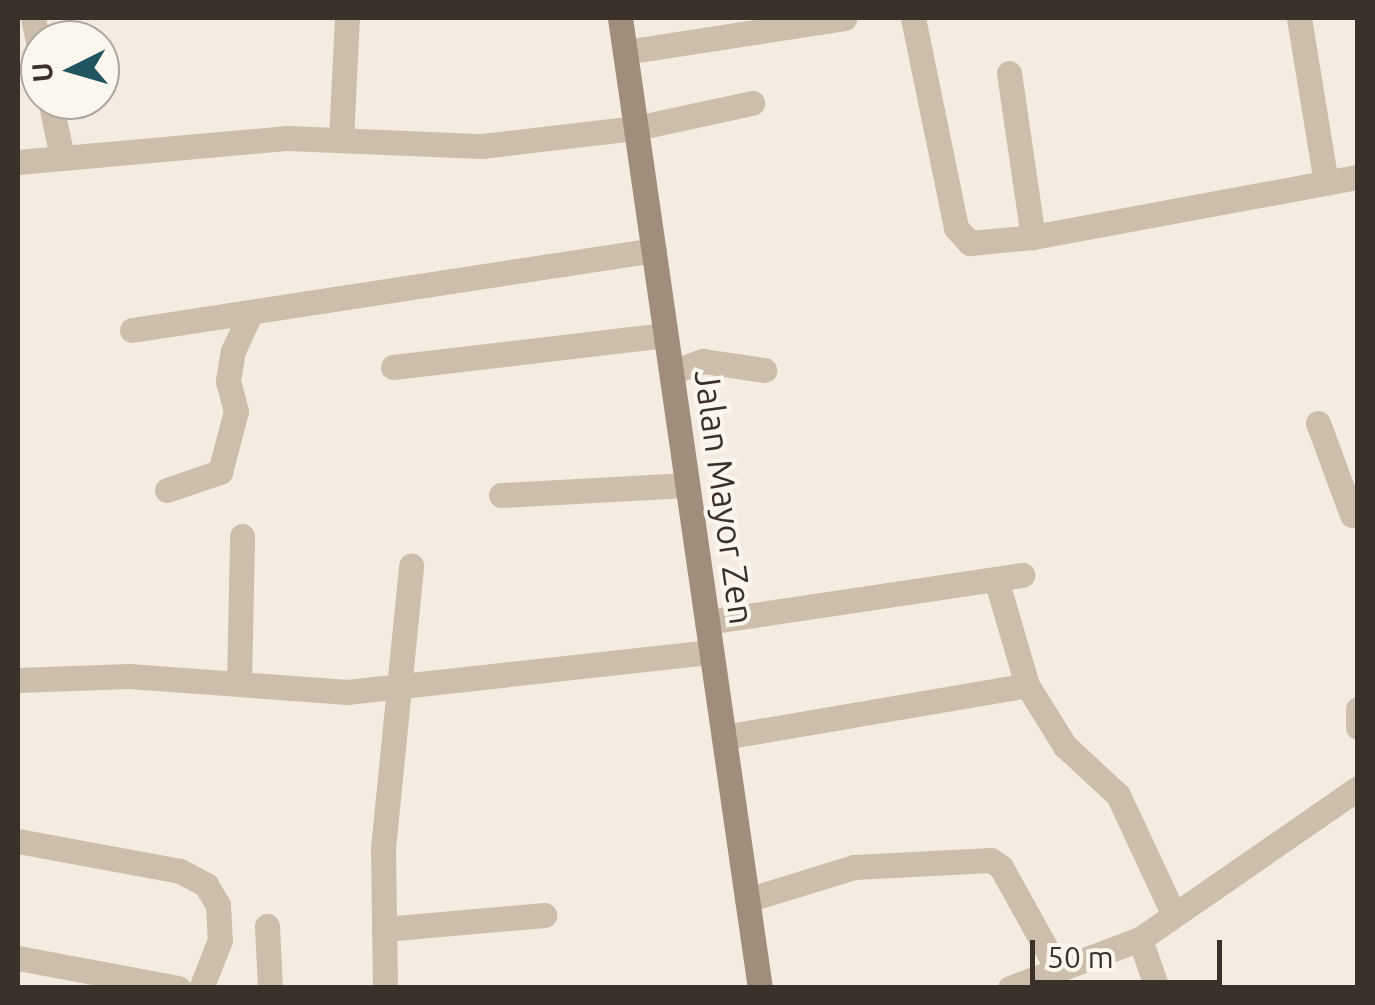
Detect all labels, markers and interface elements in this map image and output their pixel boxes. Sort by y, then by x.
north arrow [20,20,120,120]
text: U [25,61,58,84]
street label: Jalan Mayor Zen [686,367,764,627]
scale bar [1035,920,1228,982]
text: 50 m [1047,940,1114,974]

